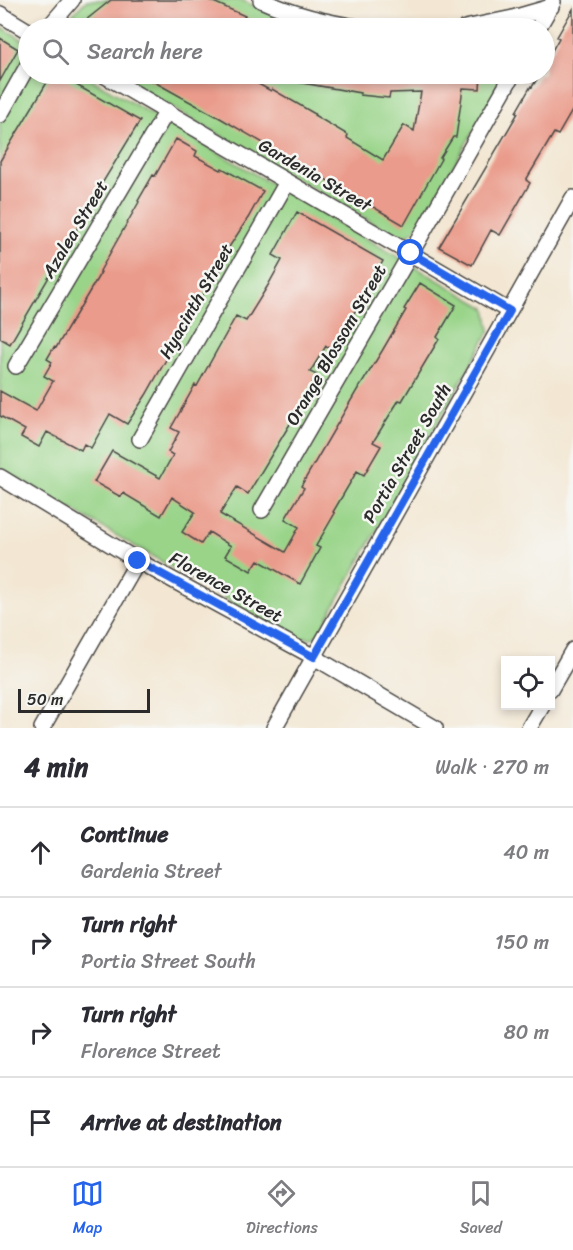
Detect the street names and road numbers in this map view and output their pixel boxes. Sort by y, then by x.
street label: Gardenia Street [252,130,378,221]
street label: Azalea Street [32,174,117,285]
street label: Hyacinth Street [150,237,242,365]
street label: Orange Blossom Street [277,258,395,432]
street label: Portia Street South [354,377,460,529]
street label: Florence Street [163,543,289,632]

